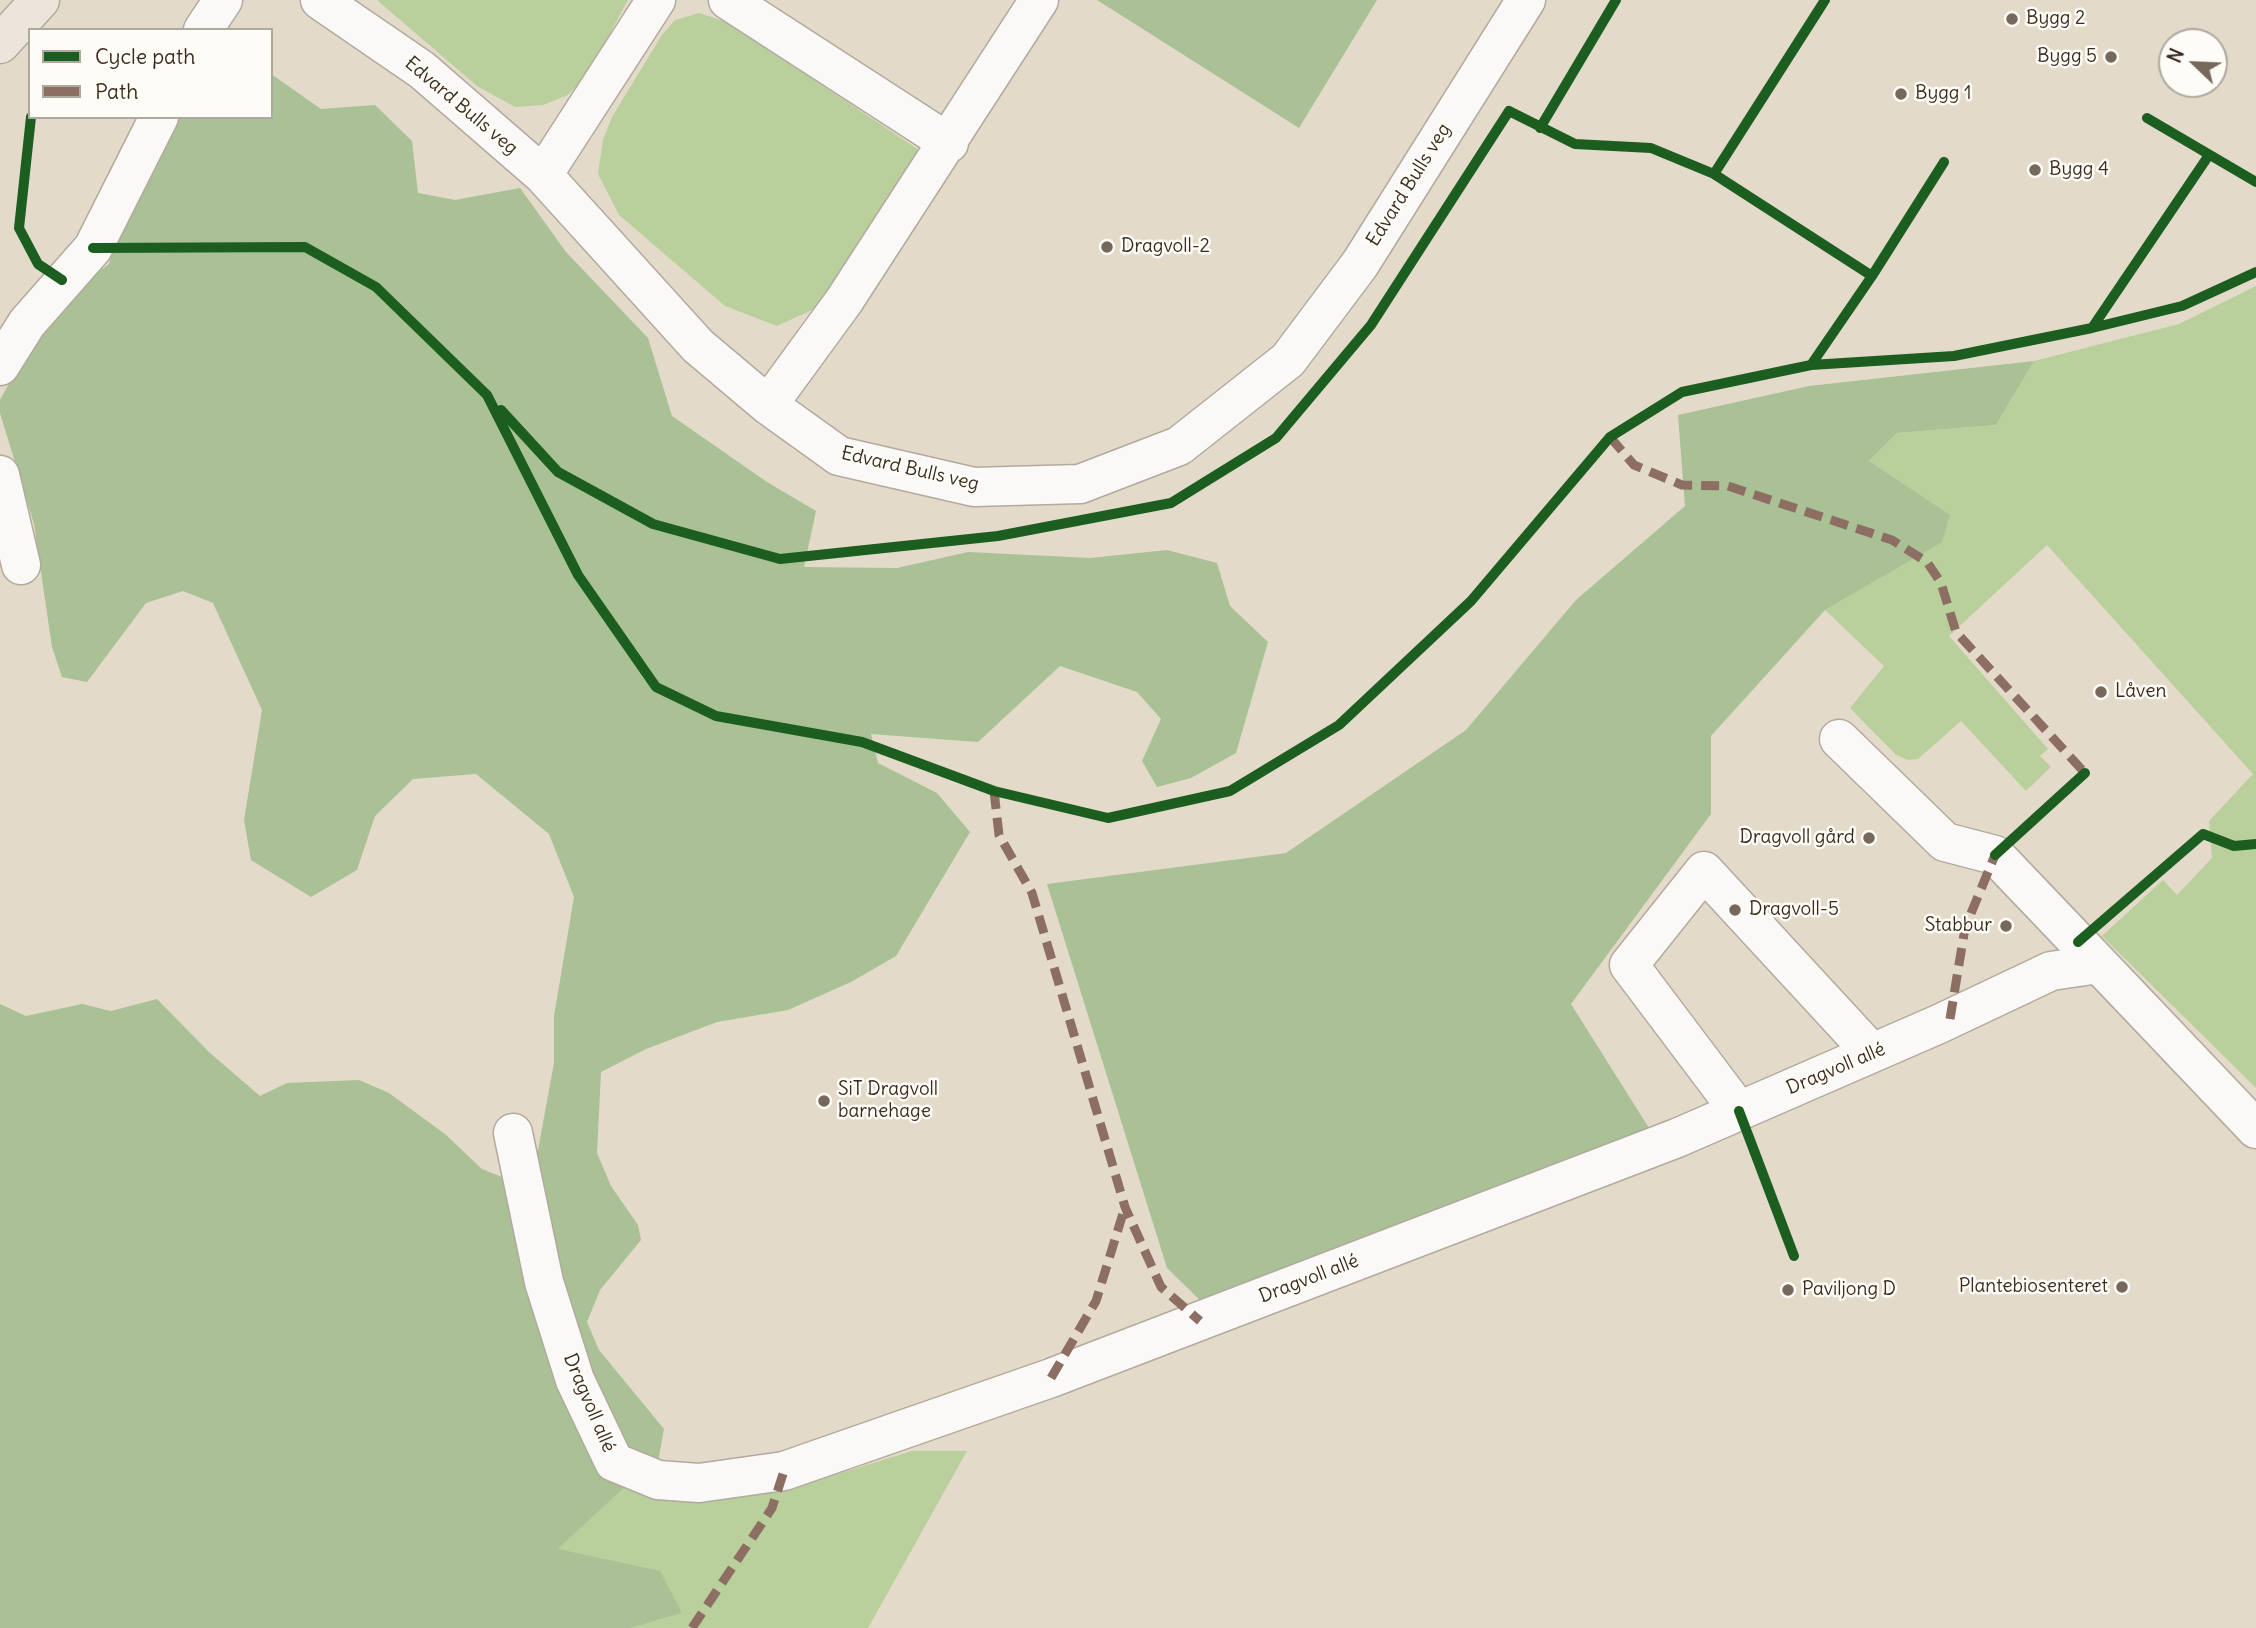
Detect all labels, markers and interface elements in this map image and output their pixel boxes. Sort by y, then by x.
place label: Bygg 2 [2026,8,2085,30]
marker: Bygg 2 [2004,11,2020,27]
legend [28,28,273,119]
north arrow [2158,28,2228,98]
text: Cycle path [95,43,195,70]
text: N [2162,45,2189,66]
place label: Bygg 5 [2037,46,2097,68]
marker: Bygg 5 [2103,49,2119,65]
street label: Edvard Bulls veg [400,52,522,160]
text: Path [95,78,138,105]
place label: Bygg 1 [1915,83,1972,105]
marker: Bygg 1 [1893,86,1909,102]
street label: Edvard Bulls veg [1362,119,1456,251]
place label: Bygg 4 [2049,159,2109,181]
marker: Bygg 4 [2027,162,2043,178]
place label: Dragvoll-2 [1121,236,1210,258]
marker: Dragvoll-2 [1099,239,1115,255]
street label: Edvard Bulls veg [839,442,981,496]
place label: Låven [2115,681,2167,703]
marker: Låven [2093,684,2109,700]
place label: Dragvoll gård [1740,827,1855,849]
marker: Dragvoll gård [1861,830,1877,846]
place label: Dragvoll-5 [1749,899,1839,921]
marker: Dragvoll-5 [1727,902,1743,918]
place label: Stabbur [1925,915,1992,937]
marker: Stabbur [1998,918,2014,934]
street label: Dragvoll allé [1783,1038,1889,1100]
place label: SiT Dragvoll barnehage [838,1079,938,1123]
marker: SiT Dragvoll barnehage [816,1093,832,1109]
street label: Dragvoll allé [1256,1250,1362,1308]
place label: Plantebiosenteret [1959,1276,2108,1298]
place label: Paviljong D [1802,1279,1896,1301]
marker: Plantebiosenteret [2114,1279,2130,1295]
marker: Paviljong D [1780,1282,1796,1298]
street label: Dragvoll allé [558,1350,620,1456]

